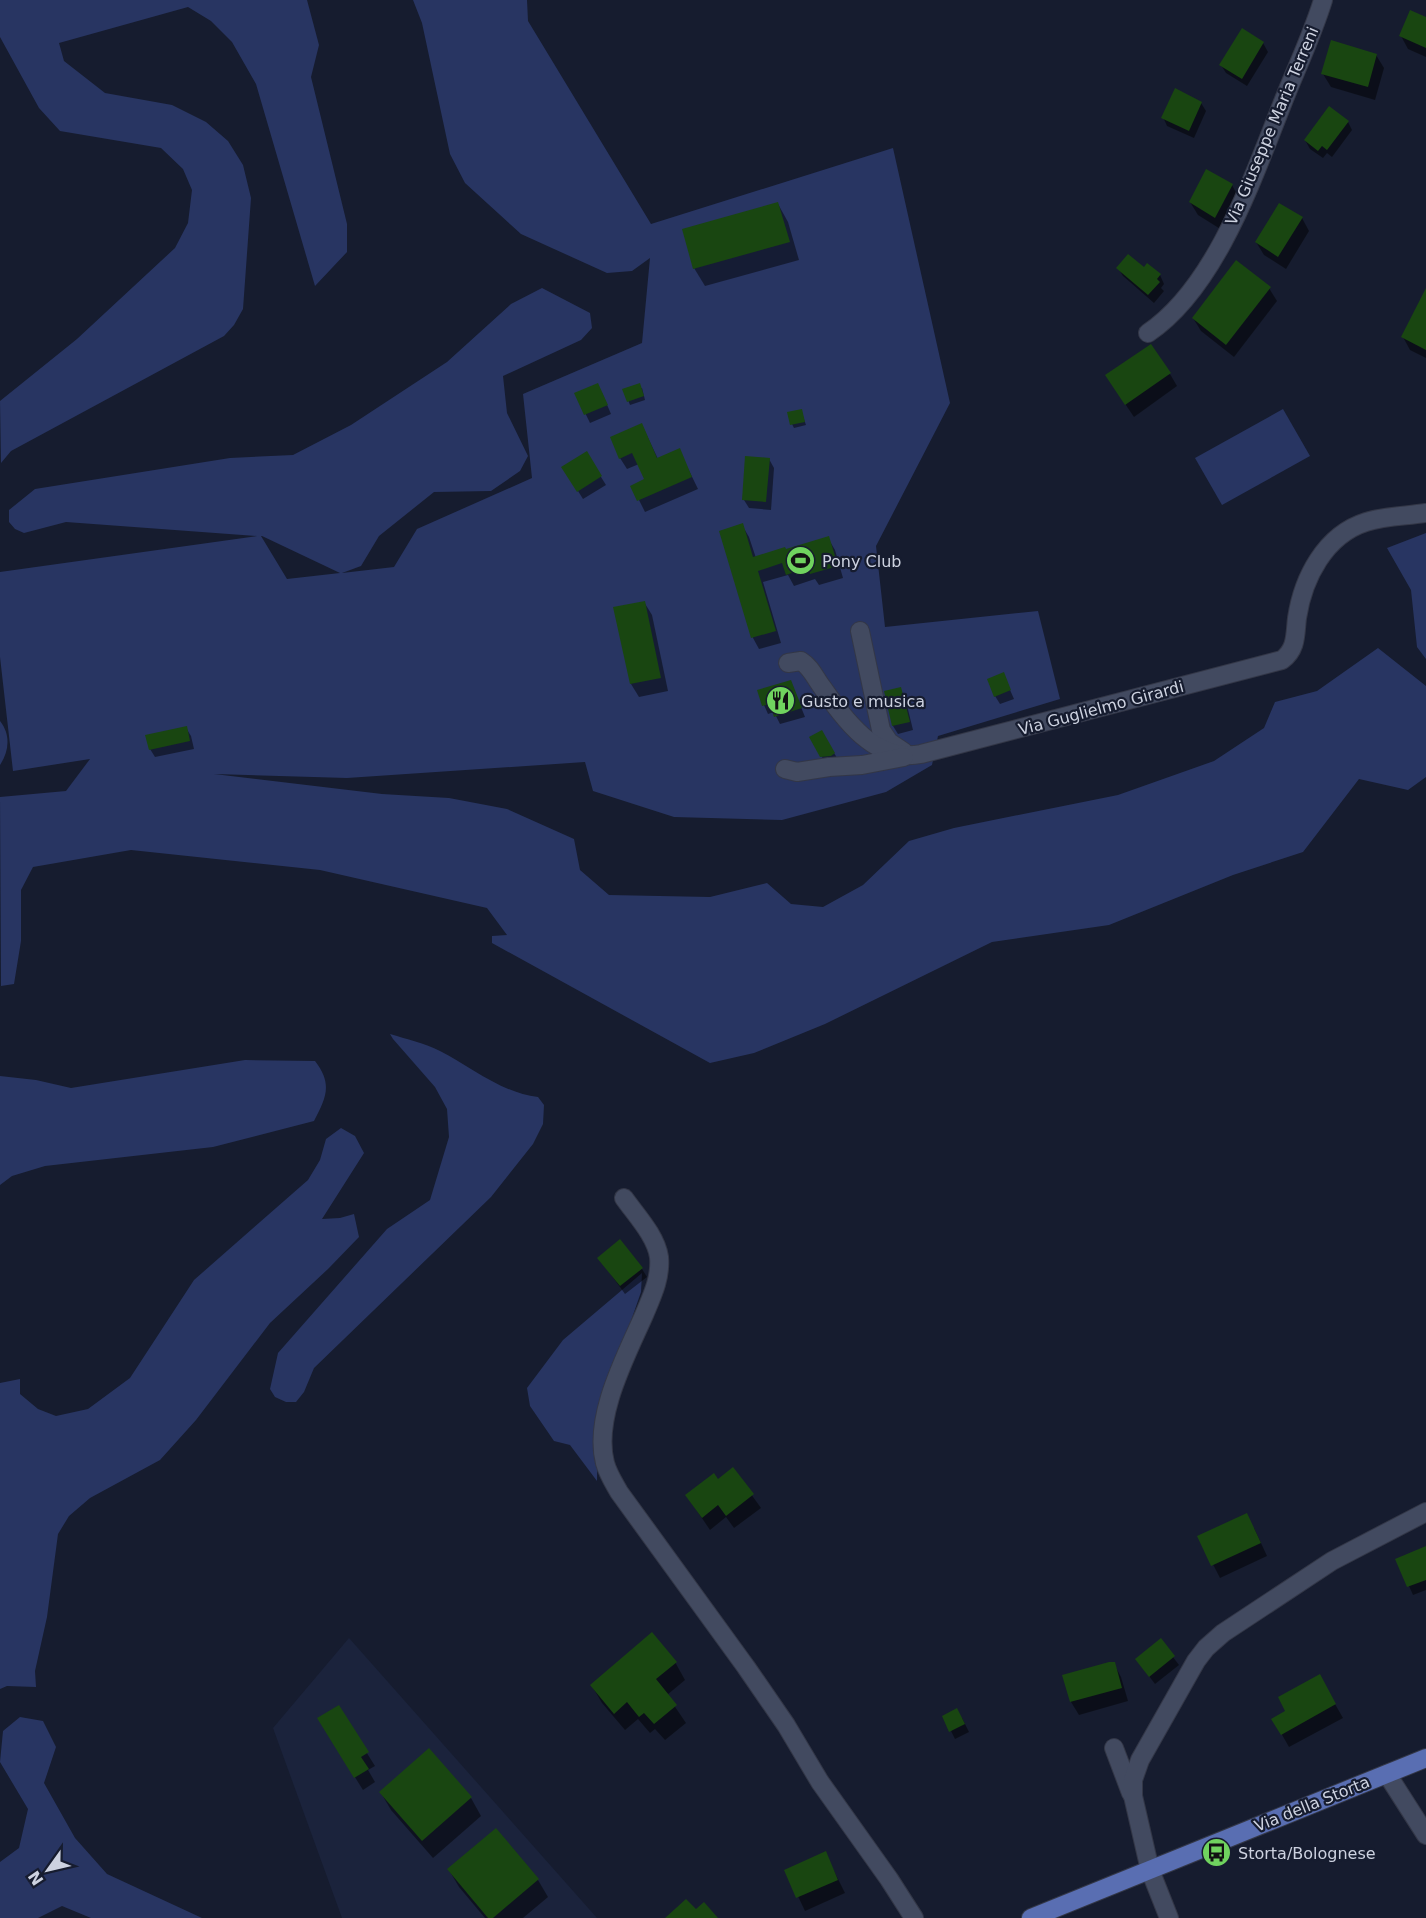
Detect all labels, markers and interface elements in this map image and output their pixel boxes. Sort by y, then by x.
street label: Via Giuseppe Maria Terreni [1222,24,1322,228]
sports icon: Pony Club [785,545,817,577]
place label: Pony Club [822,552,901,571]
street label: Via Guglielmo Girardi [1016,677,1186,739]
restaurant icon: Gusto e musica [764,685,796,717]
place label: Gusto e musica [801,692,925,711]
street label: Via della Storta [1252,1772,1372,1836]
bus stop icon: Storta/Bolognese [1201,1837,1233,1869]
north arrow [18,1840,78,1900]
place label: Storta/Bolognese [1238,1844,1376,1863]
text: N [24,1867,48,1889]

